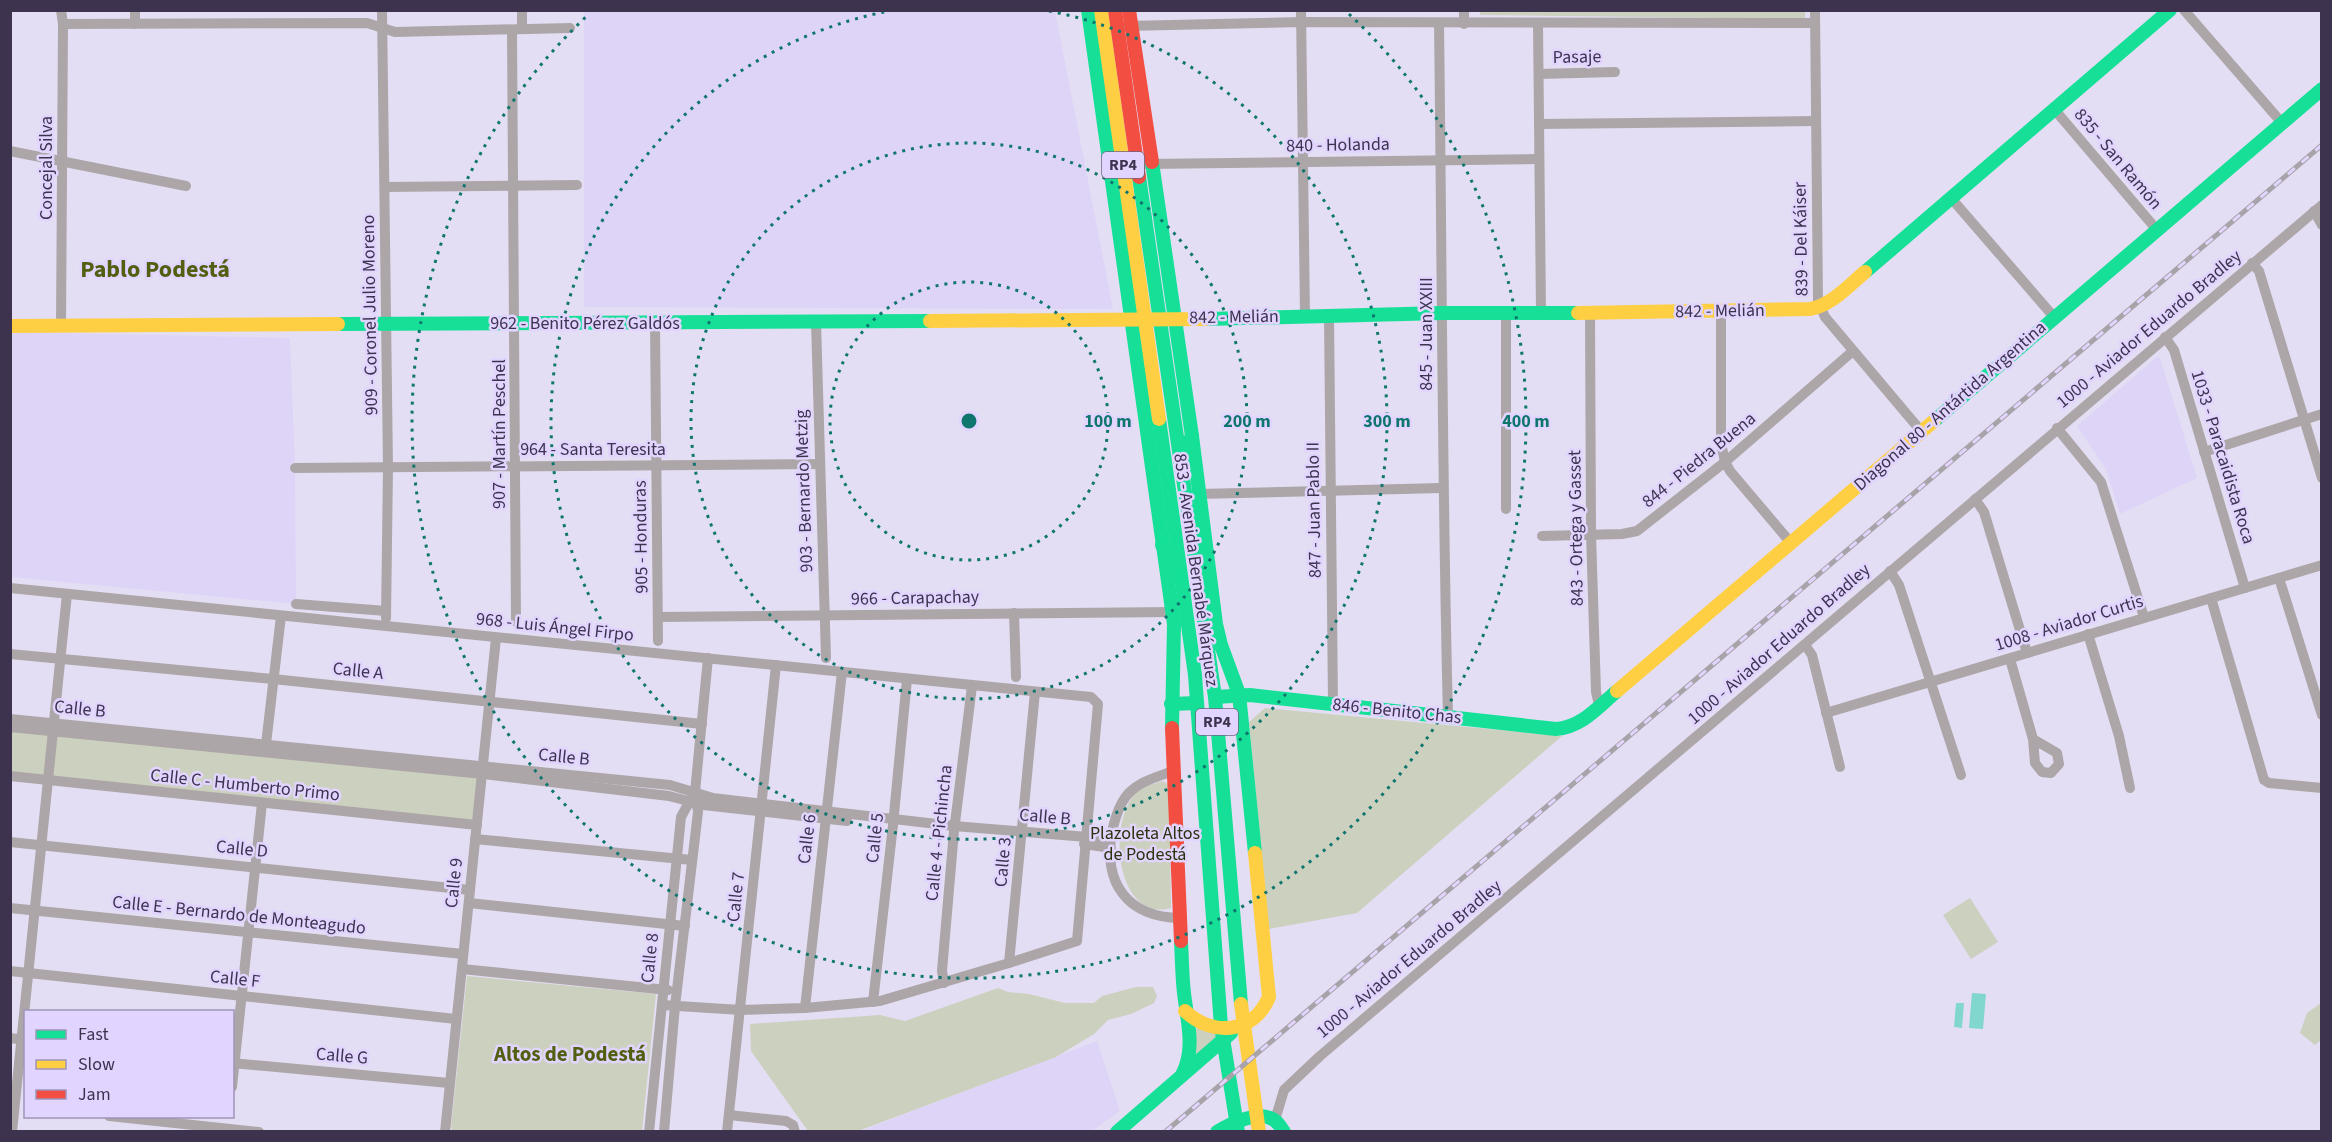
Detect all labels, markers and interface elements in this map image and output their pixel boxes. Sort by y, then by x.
street label: Pasaje [1553,44,1602,70]
street label: 835 - San Ramón [2068,103,2168,215]
street label: Concejal Silva [34,116,59,220]
street label: 840 - Holanda [1286,132,1390,158]
road number: RP4 [1102,152,1144,178]
street label: 839 - Del Káiser [1787,181,1814,296]
street label: 909 - Coronel Julio Moreno [356,214,384,416]
street label: 1000 - Aviador Eduardo Bradley [2051,244,2247,414]
district label: Pablo Podestá [80,252,230,287]
street label: 845 - Juan XXIII [1414,277,1439,391]
street label: 842 - Melián [1675,298,1765,324]
street label: 842 - Melián [1189,304,1279,330]
street label: 962 - Benito Pérez Galdós [490,311,680,336]
street label: Diagonal 80 - Antártida Argentina [1848,315,2052,497]
street label: 907 - Martín Peschel [487,359,512,509]
street label: 1033 - Paracaidista Roca [2185,367,2261,547]
street label: 844 - Piedra Buena [1637,406,1761,514]
street label: 903 - Bernardo Metzig [789,409,819,573]
text: 100 m [1084,409,1132,434]
text: 200 m [1223,409,1271,434]
text: 300 m [1363,409,1411,434]
text: 400 m [1502,409,1550,434]
centre of rings [959,411,979,431]
street label: 964 - Santa Teresita [520,437,666,462]
street label: 847 - Juan Pablo II [1300,442,1328,578]
street label: 843 - Ortega y Gasset [1562,450,1590,606]
street label: 853 - Avenida Bernabé Márquez [1167,452,1225,689]
street label: 905 - Honduras [628,480,654,594]
street label: 1000 - Aviador Eduardo Bradley [1682,557,1876,730]
street label: 966 - Carapachay [851,584,980,612]
street label: 1008 - Aviador Curtis [1992,589,2146,657]
street label: 968 - Luis Ángel Firpo [475,606,635,648]
street label: Calle A [331,656,385,686]
street label: 846 - Benito Chas [1331,692,1463,730]
street label: Calle B [53,694,107,724]
road number: RP4 [1196,709,1238,735]
street label: Calle B [537,742,591,772]
street label: Calle C - Humberto Primo [149,763,341,807]
street label: Calle 4 - Pichincha [919,764,959,902]
street label: Calle B [1018,802,1072,832]
street label: Calle 5 [860,812,890,864]
street label: Calle 6 [792,813,822,865]
park label: Plazoleta Altos de Podestá [1090,821,1200,867]
street label: Calle D [215,834,269,864]
street label: Calle 3 [988,836,1018,888]
street label: Calle 9 [439,857,469,909]
street label: Calle 7 [721,871,751,923]
street label: 1000 - Aviador Eduardo Bradley [1311,874,1507,1044]
street label: Calle E - Bernardo de Monteagudo [111,889,367,941]
street label: Calle 8 [635,932,665,984]
street label: Calle F [209,964,261,994]
legend [24,1010,234,1118]
text: Fast [78,1022,109,1047]
district label: Altos de Podestá [493,1039,646,1069]
street label: Calle G [315,1041,369,1071]
text: Slow [78,1052,115,1077]
text: Jam [78,1082,111,1107]

